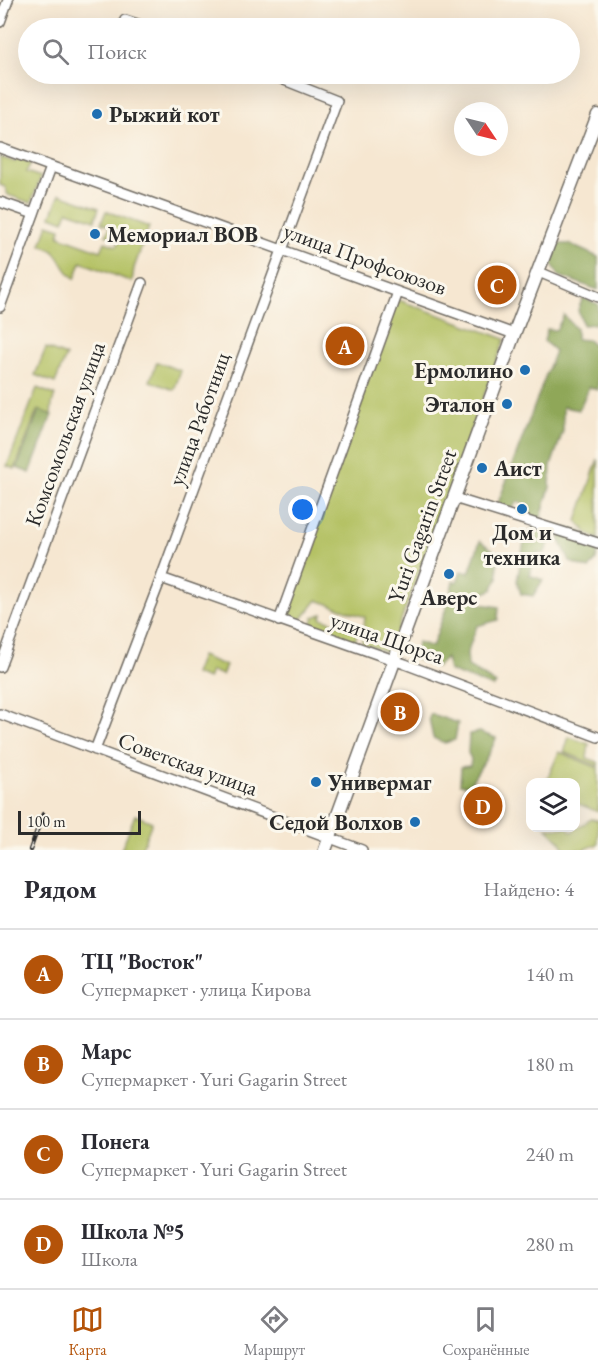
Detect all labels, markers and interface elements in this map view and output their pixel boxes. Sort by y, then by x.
search box [18,18,580,84]
icon: search [39,35,72,68]
text: Поиск [87,37,147,66]
place label: Рыжий кот [109,100,220,129]
north arrow [454,102,508,156]
marker: Рыжий кот [90,107,104,121]
street label: улица Профсоюзов [280,216,450,302]
place label: Мемориал ВОВ [107,220,258,249]
marker: Мемориал ВОВ [88,227,102,241]
pin: C [478,262,516,308]
pin: A [326,324,364,368]
street label: Комсомольская улица [18,337,112,530]
street label: улица Работниц [161,348,237,490]
place label: Ермолино [414,356,513,385]
marker: Ермолино [518,363,532,377]
place label: Эталон [425,390,495,419]
marker: Эталон [500,397,514,411]
street label: Yuri Gagarin Street [381,445,463,607]
place label: Аист [493,454,542,483]
marker: Аист [475,461,489,475]
your location [288,495,317,524]
marker: Дом и техника [515,502,529,516]
place label: Дом и техника [484,518,561,572]
marker: Аверс [442,567,456,581]
place label: Аверс [420,583,477,612]
street label: улица Щорса [326,605,448,671]
pin: B [380,690,420,734]
street label: Советская улица [114,725,262,803]
place label: Универмаг [327,768,432,797]
marker: Универмаг [309,775,323,789]
map controls [526,778,580,832]
button: layers [526,778,580,832]
pin: D [464,784,502,828]
scale bar [18,808,141,836]
place label: Седой Волхов [269,808,403,837]
text: 100 m [27,811,66,832]
marker: Седой Волхов [408,815,422,829]
text: Рядом [24,872,97,906]
text: Найдено: 4 [483,876,574,902]
text: ТЦ "Восток" [81,947,203,976]
text: A [36,961,51,987]
text: 140 m [526,961,574,987]
text: Супермаркет · улица Кирова [81,976,311,1002]
text: Марс [81,1037,132,1066]
text: B [37,1051,50,1077]
text: 180 m [526,1051,574,1077]
text: Супермаркет · Yuri Gagarin Street [81,1066,347,1092]
text: Понега [81,1127,150,1156]
text: C [36,1141,51,1167]
text: 240 m [526,1141,574,1167]
text: Супермаркет · Yuri Gagarin Street [81,1156,347,1182]
text: Школа №5 [81,1217,185,1246]
text: D [36,1231,51,1257]
text: 280 m [526,1231,574,1257]
text: Школа [81,1246,138,1272]
tab: Карта [69,1303,107,1360]
tab: Маршрут [244,1303,305,1360]
tab: Сохранённые [442,1303,529,1360]

